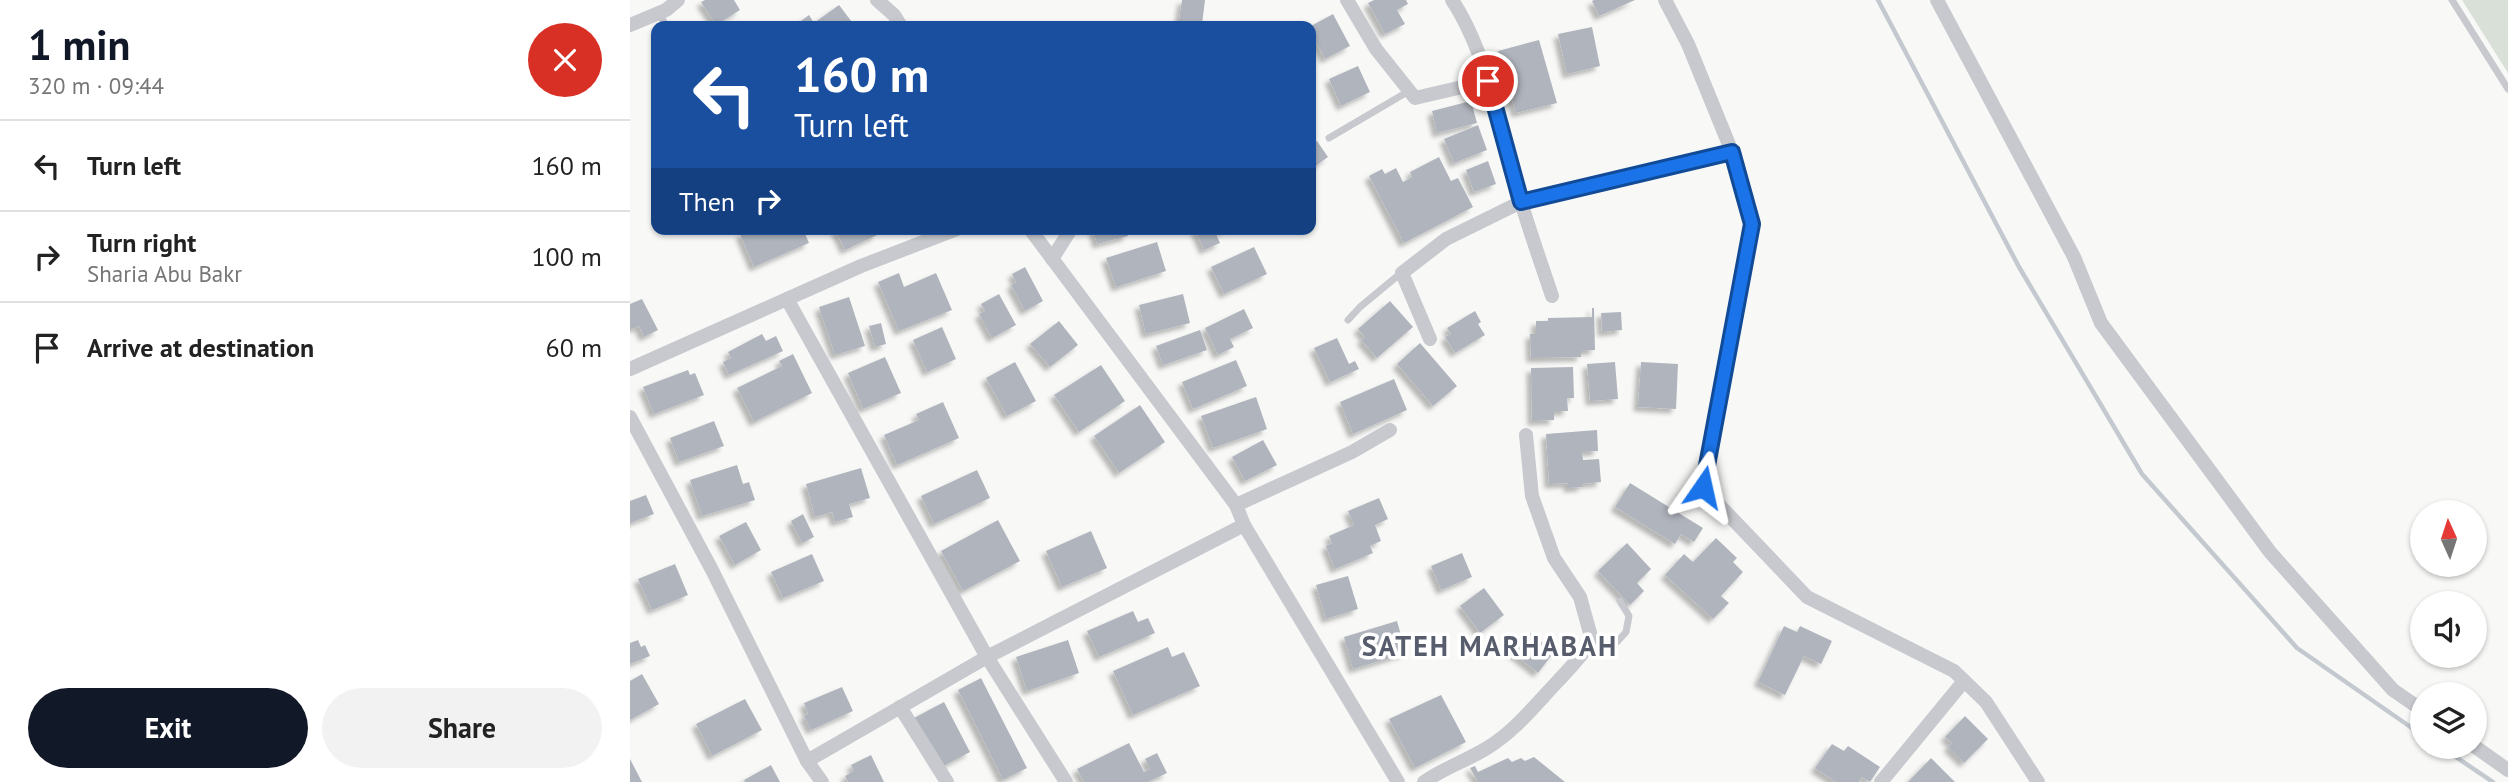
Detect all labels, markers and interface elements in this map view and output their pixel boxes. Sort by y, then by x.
text: 1 min [28,17,130,72]
button: close [528,23,602,97]
text: 160 m [794,42,929,106]
icon: left [679,49,770,140]
pin [1458,51,1518,111]
icon: arrive [1469,62,1507,100]
text: 320 m · 09:44 [28,71,164,100]
text: Turn left [794,104,909,146]
icon: left [28,147,66,185]
text: Turn left [87,149,181,182]
text: 160 m [531,149,602,182]
icon: right [749,182,787,220]
text: Then [679,185,735,218]
text: Turn right [87,226,196,259]
icon: right [28,238,66,276]
text: 100 m [531,240,602,273]
text: Sharia Abu Bakr [87,259,242,288]
icon: arrive [28,329,66,367]
text: Arrive at destination [87,331,314,364]
text: 60 m [546,331,602,364]
position arrow [1666,450,1740,524]
north arrow [2410,500,2487,578]
map controls [2410,500,2487,759]
button: sound [2410,591,2487,668]
district label: SATEH MARHABAH [1362,627,1618,664]
button: layers [2410,682,2487,759]
button: Exit [28,688,308,768]
button: Share [322,688,602,768]

